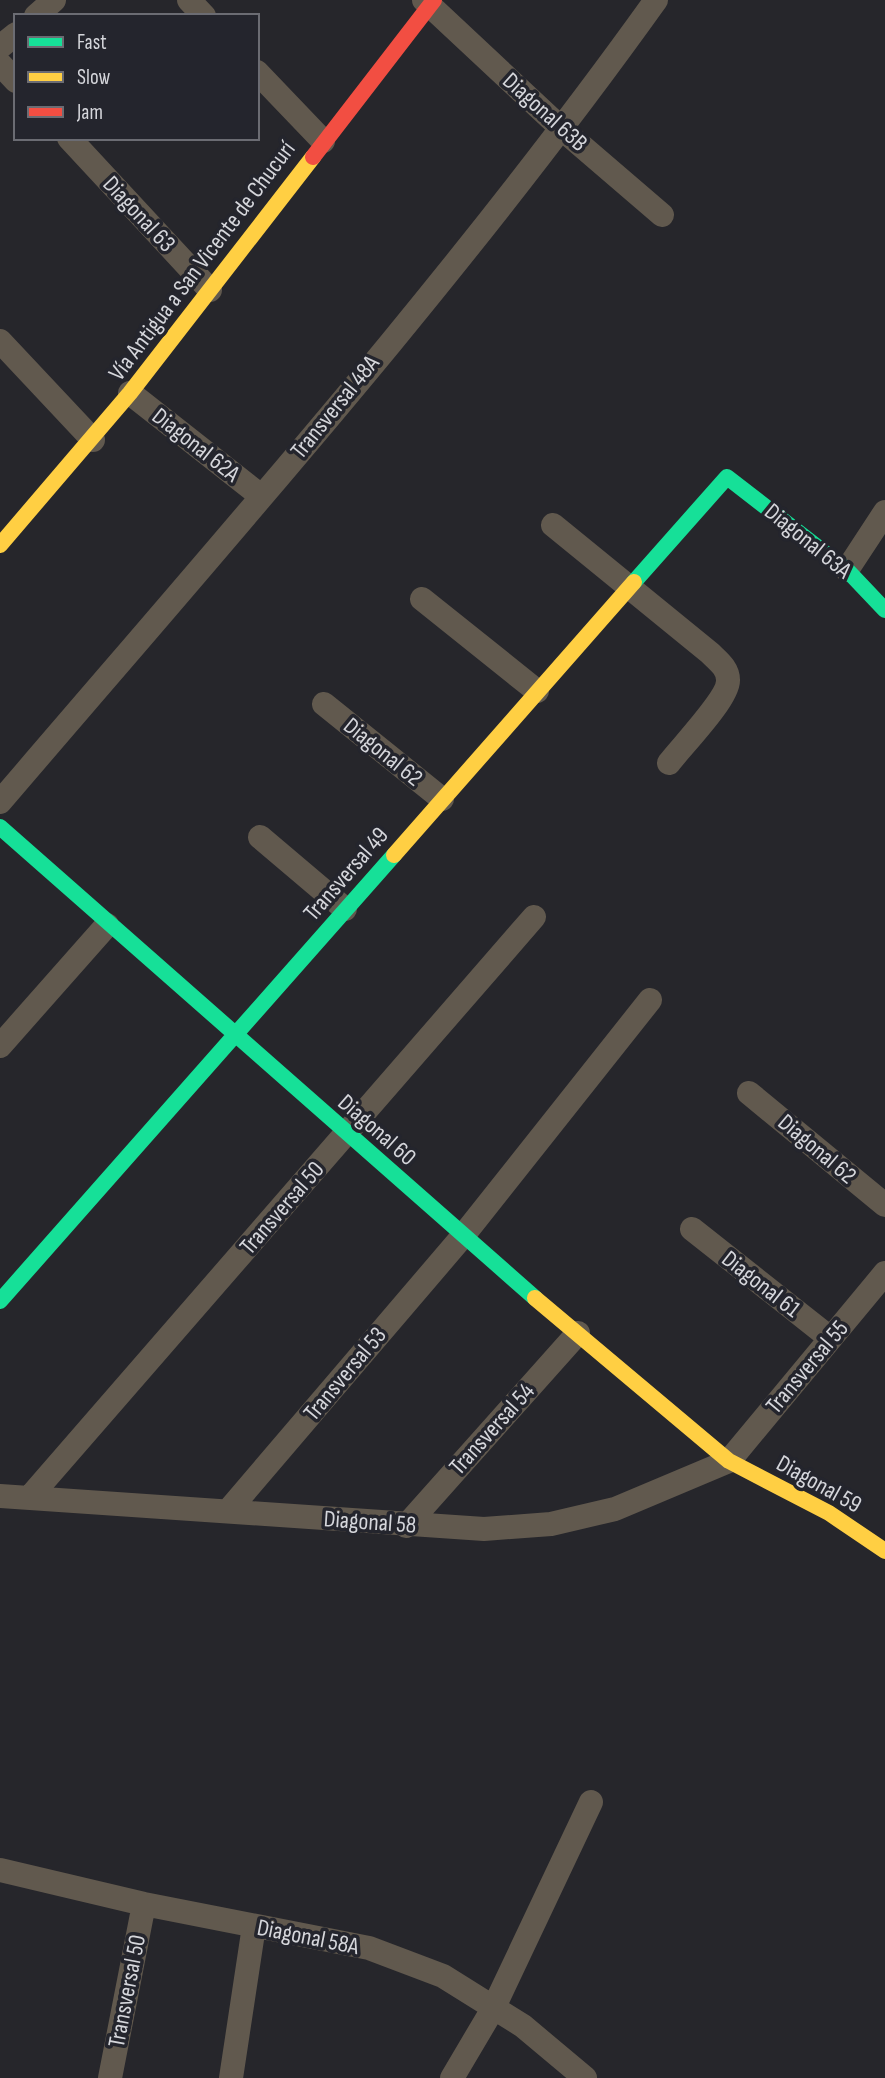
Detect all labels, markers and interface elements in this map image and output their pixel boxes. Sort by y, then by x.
legend [14,14,259,140]
text: Fast [77,30,107,55]
text: Slow [77,65,111,90]
street label: Diagonal 63B [497,66,593,158]
text: Jam [76,100,103,125]
street label: Vía Antigua a San Vicente de Chucurí [102,135,302,387]
street label: Diagonal 63 [97,170,181,258]
street label: Transversal 48A [284,349,386,465]
street label: Diagonal 62A [146,402,246,489]
street label: Diagonal 63A [759,497,858,585]
street label: Diagonal 62 [338,711,428,793]
street label: Transversal 49 [297,821,395,927]
street label: Diagonal 60 [332,1088,422,1172]
street label: Diagonal 62 [772,1108,862,1190]
street label: Transversal 50 [234,1155,330,1261]
street label: Diagonal 61 [716,1244,807,1324]
street label: Transversal 55 [760,1314,854,1420]
street label: Transversal 53 [297,1321,393,1427]
street label: Transversal 54 [443,1377,541,1481]
street label: Diagonal 59 [771,1449,867,1519]
street label: Diagonal 58 [323,1504,417,1540]
street label: Diagonal 58A [255,1913,362,1961]
street label: Transversal 50 [102,1932,152,2050]

